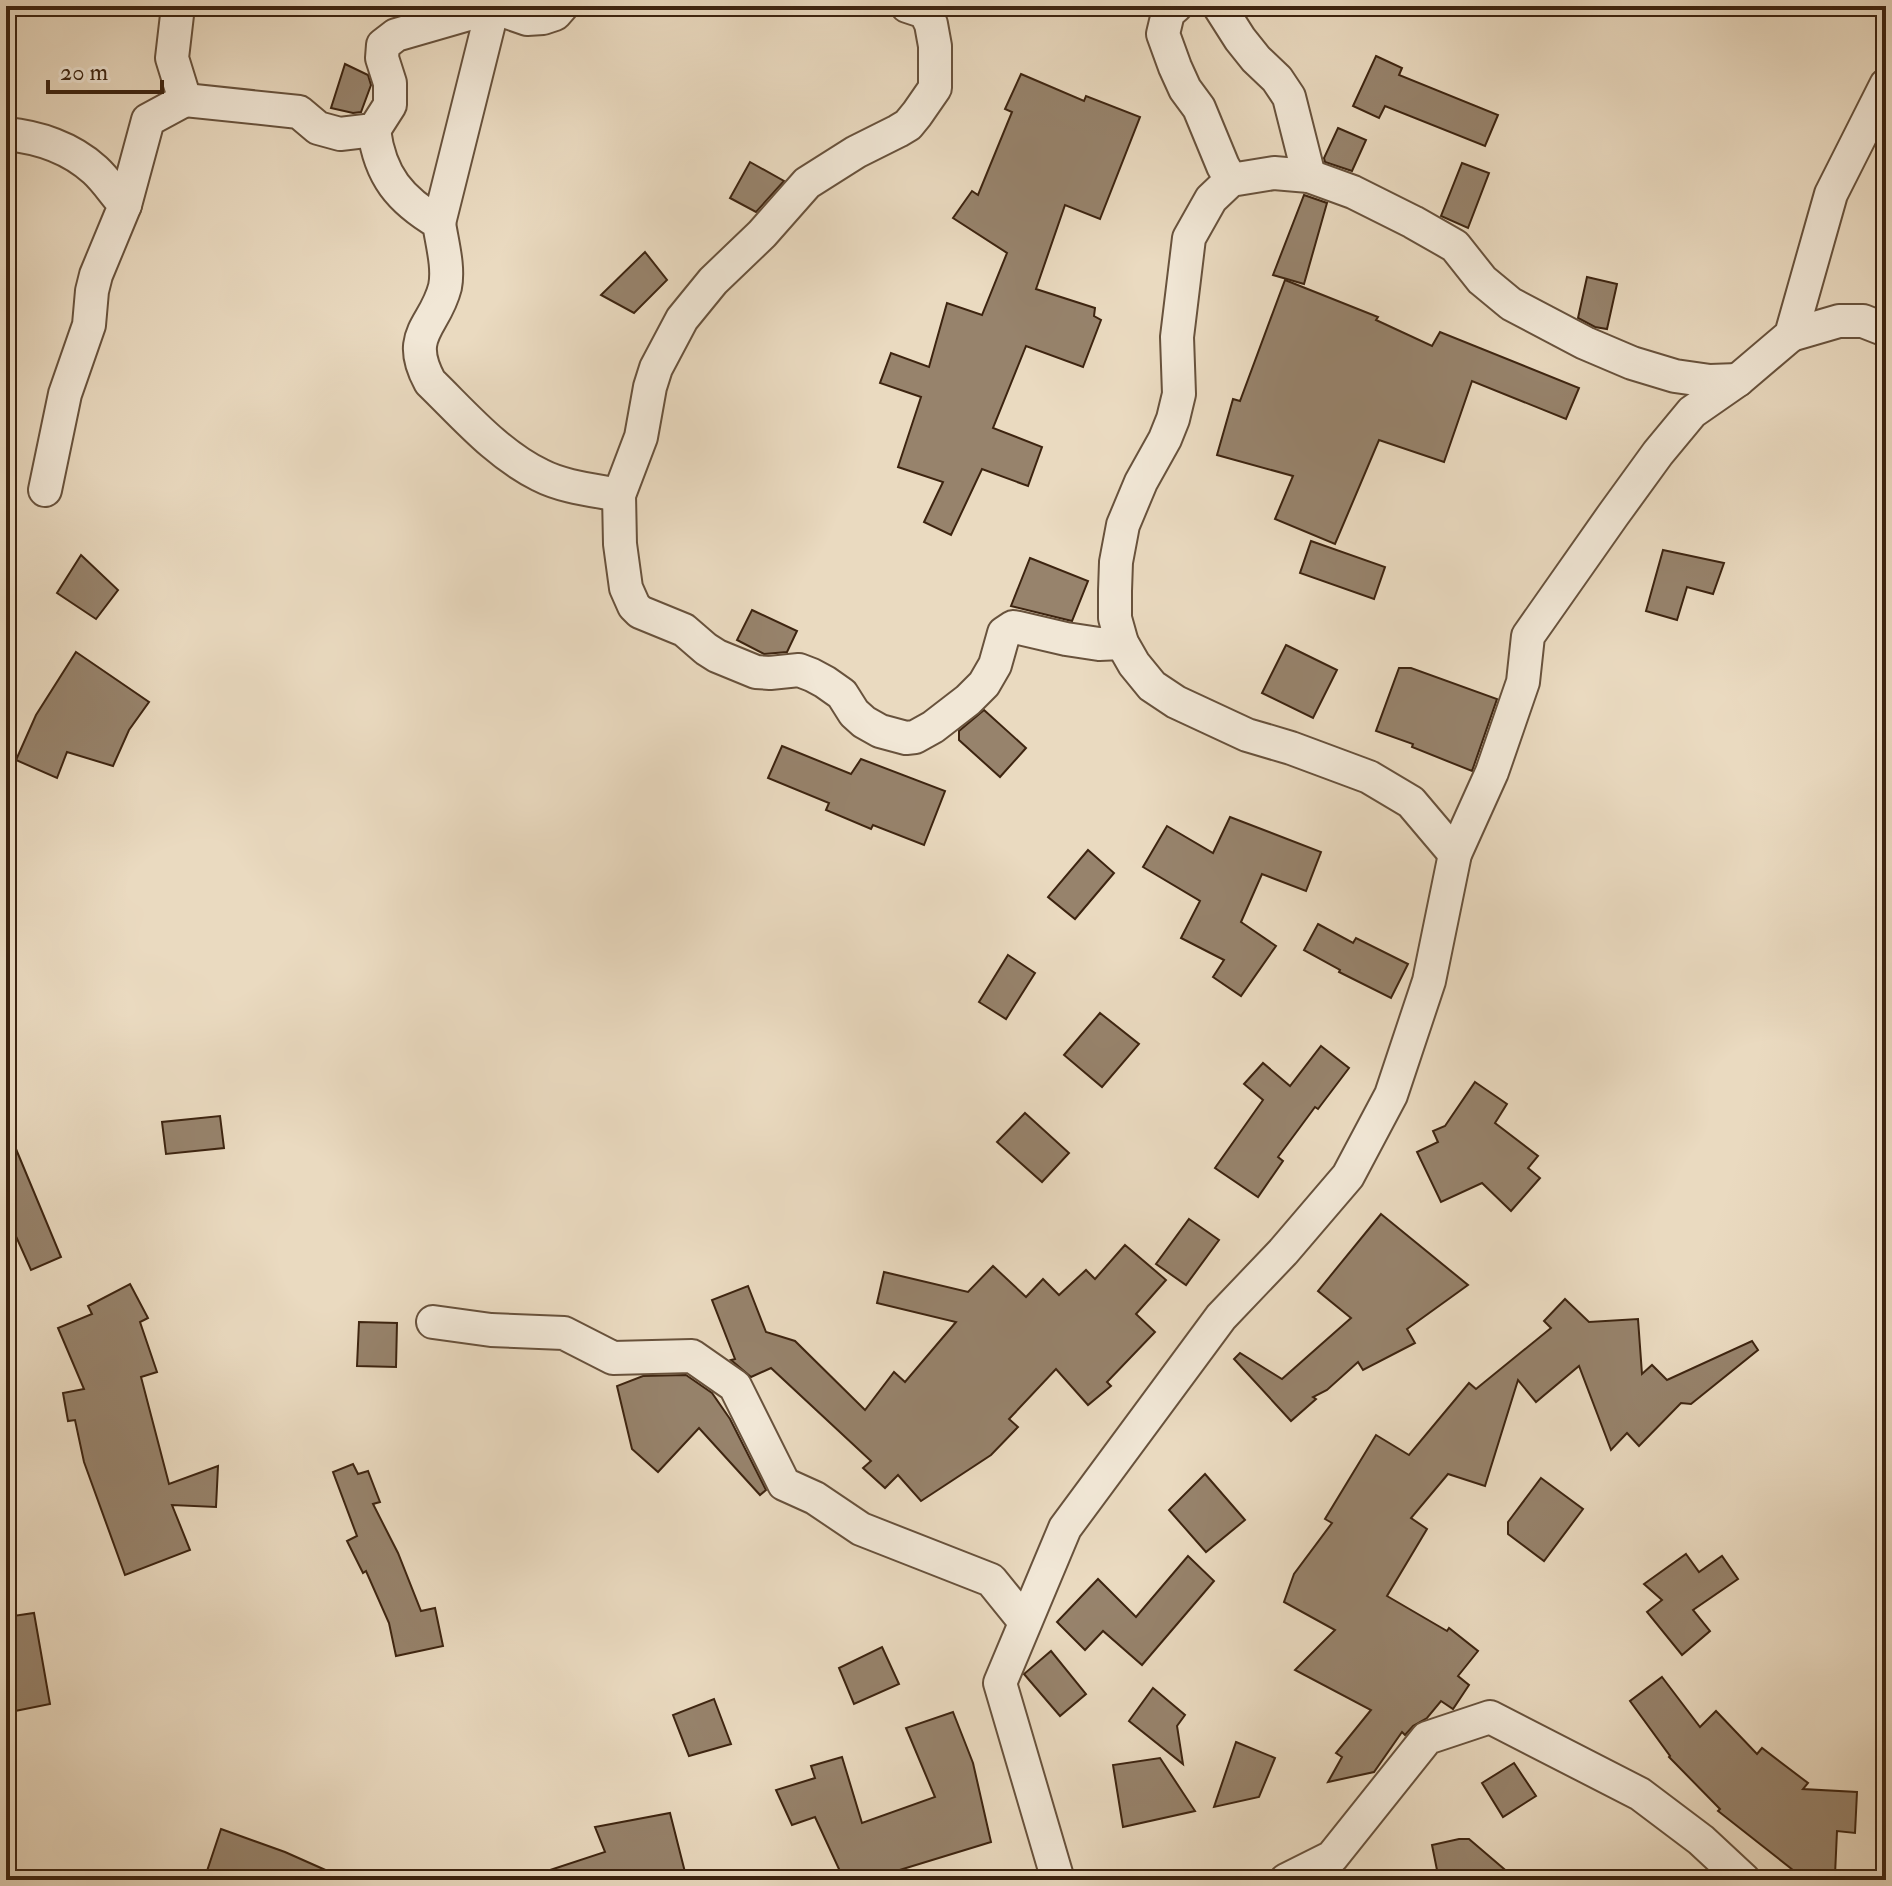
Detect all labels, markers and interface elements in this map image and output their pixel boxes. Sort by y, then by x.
scale bar [48,44,162,94]
text: 20 m [60,57,109,88]

